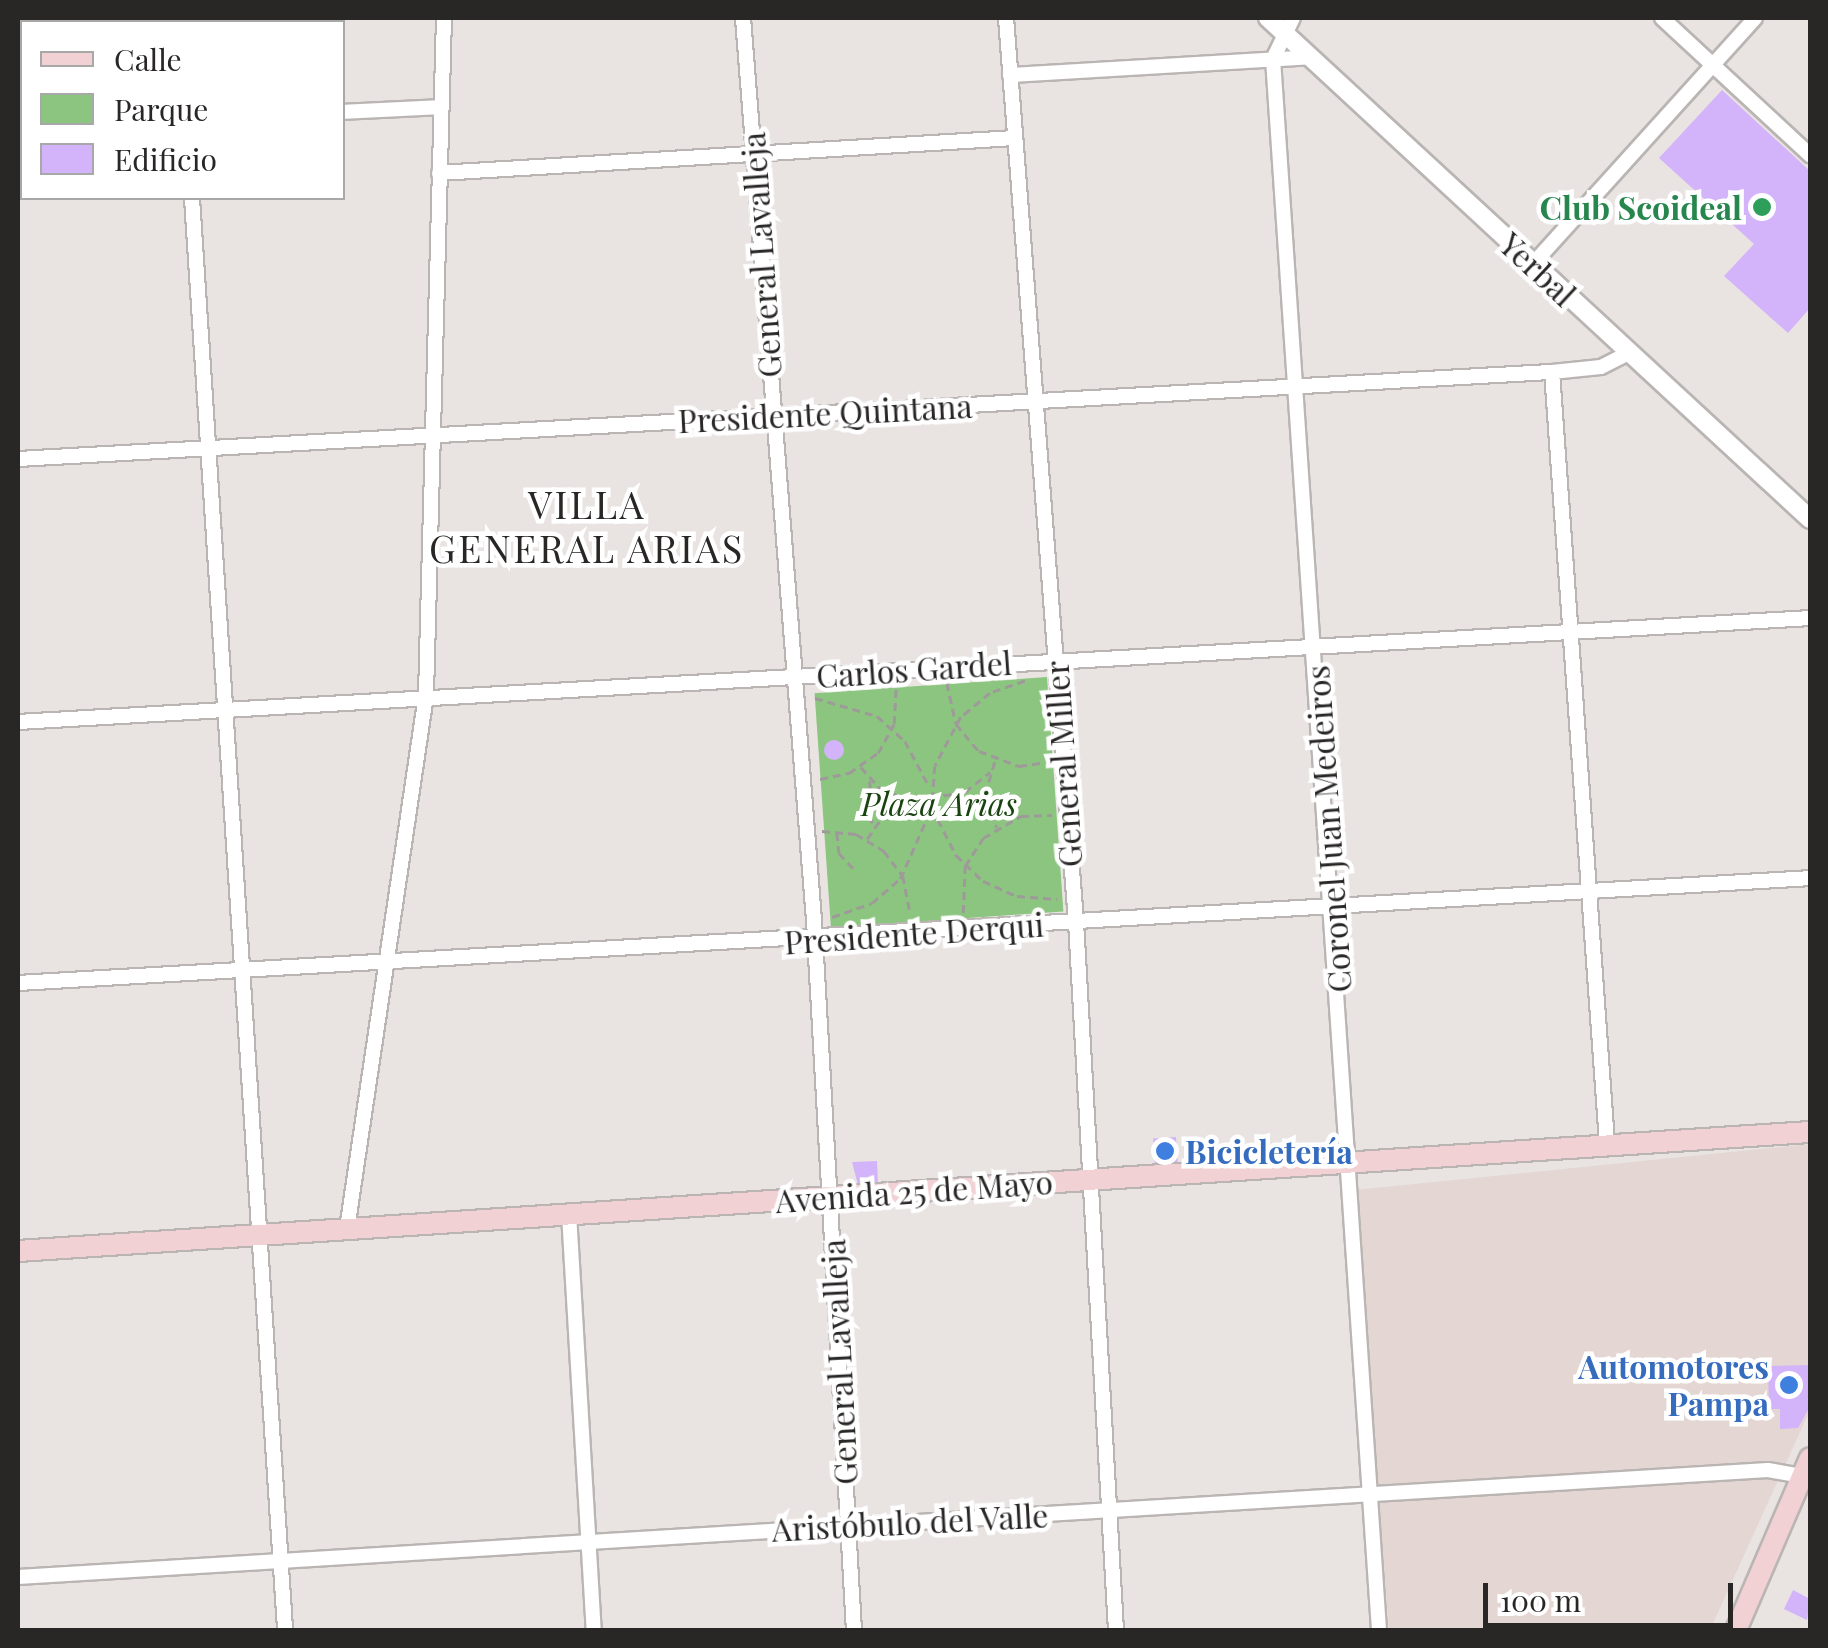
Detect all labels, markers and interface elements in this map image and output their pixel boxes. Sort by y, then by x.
legend [20,20,345,200]
text: Calle [114,39,182,79]
text: Parque [114,89,209,129]
street label: General Lavalleja [733,131,789,379]
text: Edificio [114,139,217,179]
place label: Club Scoideal [1539,188,1742,226]
marker: Club Scoideal [1751,196,1773,218]
street label: Yerbal [1492,224,1584,314]
street label: Presidente Quintana [677,386,973,440]
district label: VILLA GENERAL ARIAS [428,481,746,570]
street label: Carlos Gardel [815,643,1013,695]
street label: General Miller [1037,659,1089,869]
street label: Coronel Juan Medeiros [1297,664,1359,994]
park label: Plaza Arias [861,784,1017,822]
street label: Presidente Derqui [783,905,1045,961]
place label: Bicicletería [1185,1132,1353,1170]
marker: Bicicletería [1154,1140,1176,1162]
street label: Avenida 25 de Mayo [774,1162,1054,1220]
street label: General Lavalleja [813,1238,865,1486]
place label: Automotores Pampa [1578,1348,1769,1423]
marker: Automotores Pampa [1778,1374,1800,1396]
street label: Aristóbulo del Valle [770,1496,1050,1548]
scale bar [1488,1563,1738,1625]
text: 100 m [1500,1580,1581,1620]

